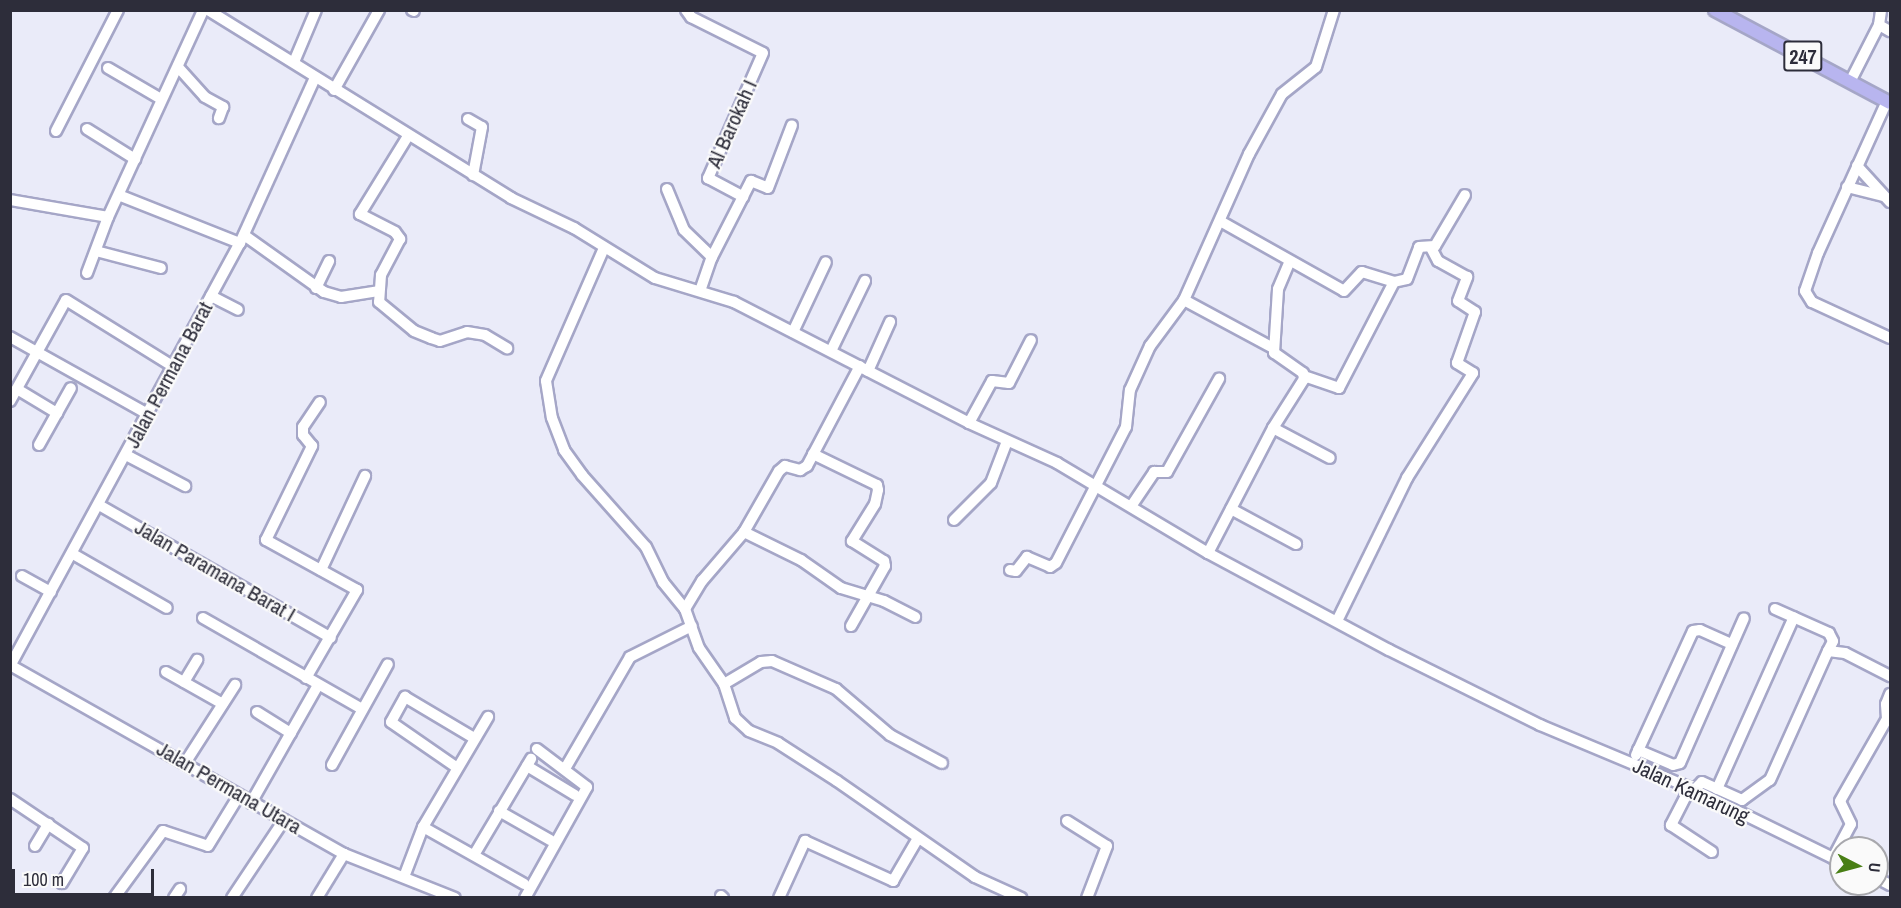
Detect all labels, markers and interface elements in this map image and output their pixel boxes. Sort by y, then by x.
road number: 247 [1782,39,1824,73]
street label: Al Barokah I [701,76,763,172]
street label: Jalan Permana Barat [120,298,218,452]
street label: Jalan Paramana Barat I [130,515,300,627]
street label: Jalan Permana Utara [152,736,306,840]
street label: Jalan Kamarung [1629,753,1753,829]
north arrow [1829,836,1889,896]
scale bar [15,857,158,895]
text: U [1863,862,1886,874]
text: 100 m [23,867,64,892]

